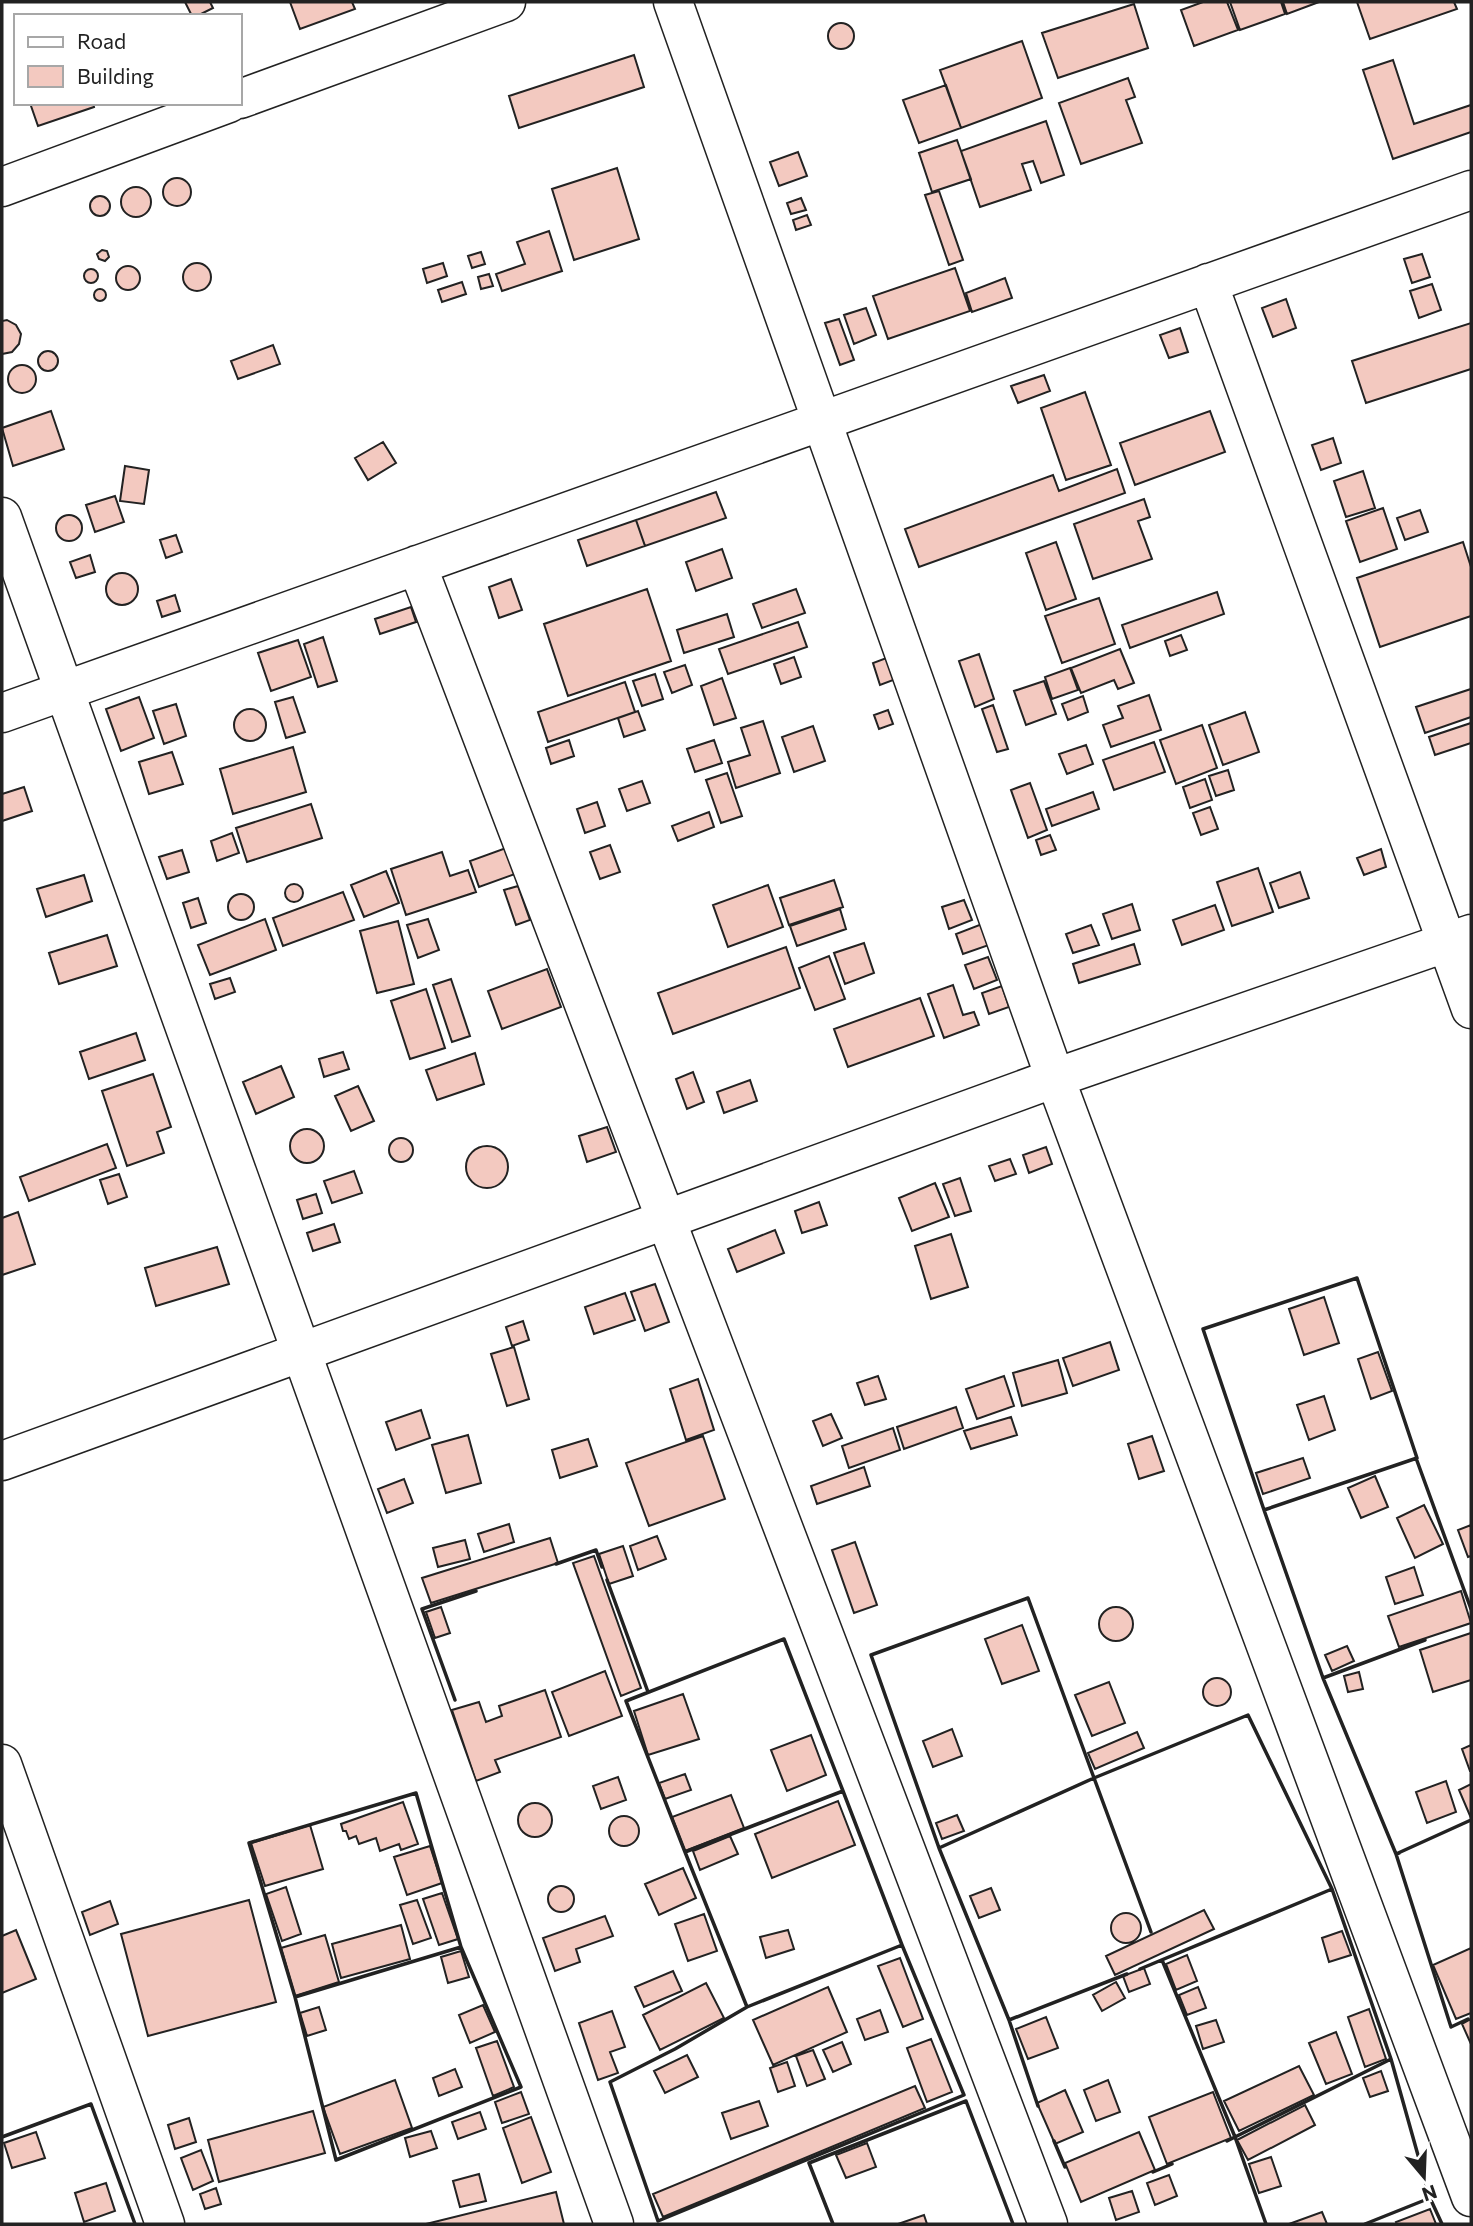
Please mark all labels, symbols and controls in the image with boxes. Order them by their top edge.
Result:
legend [14,14,242,105]
text: Road [77,28,126,53]
text: Building [77,63,154,88]
north arrow [1389,2142,1459,2212]
text: N [1419,2180,1440,2207]

